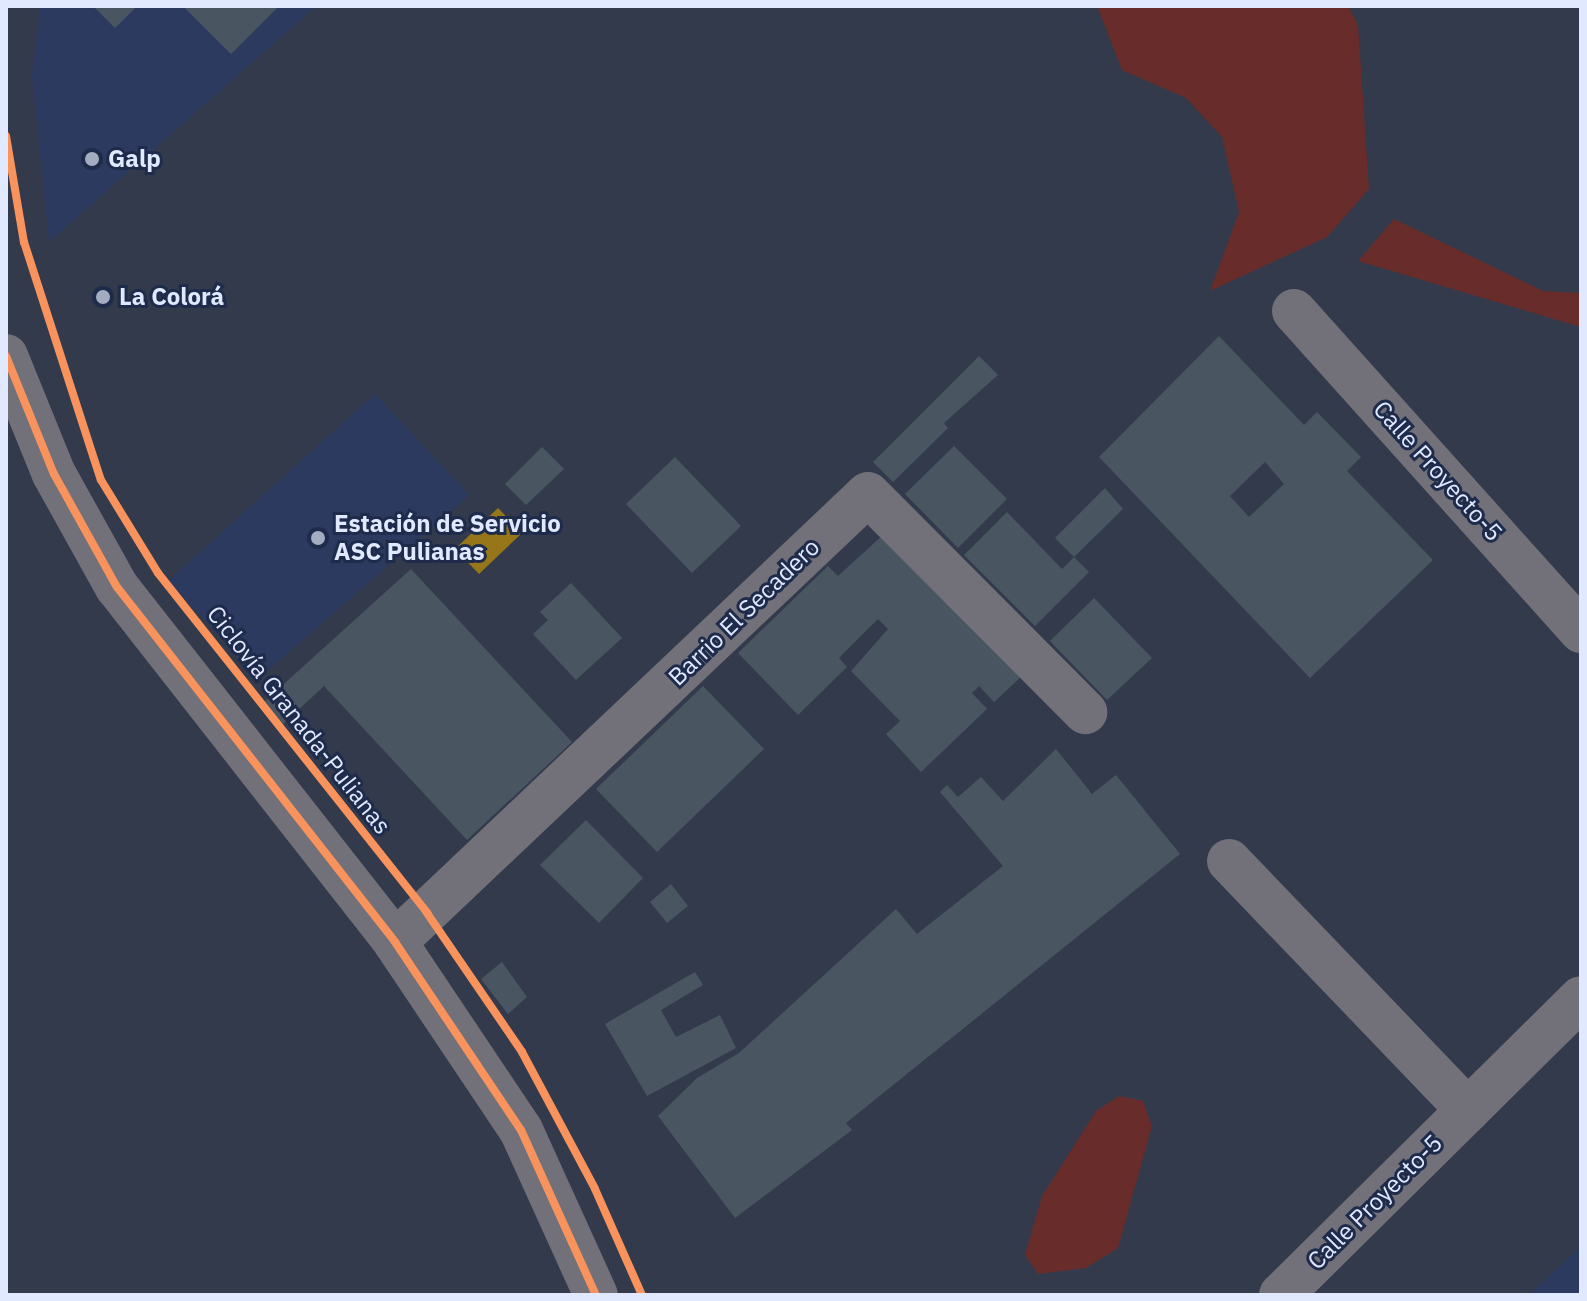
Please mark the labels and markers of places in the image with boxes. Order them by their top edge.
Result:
place label: Galp [108,145,161,173]
marker: Galp [83,150,101,168]
place label: La Colorá [119,283,224,311]
marker: La Colorá [94,288,112,306]
place label: Estación de Servicio ASC Pulianas [334,510,561,566]
marker: Estación de Servicio ASC Pulianas [309,529,327,547]

